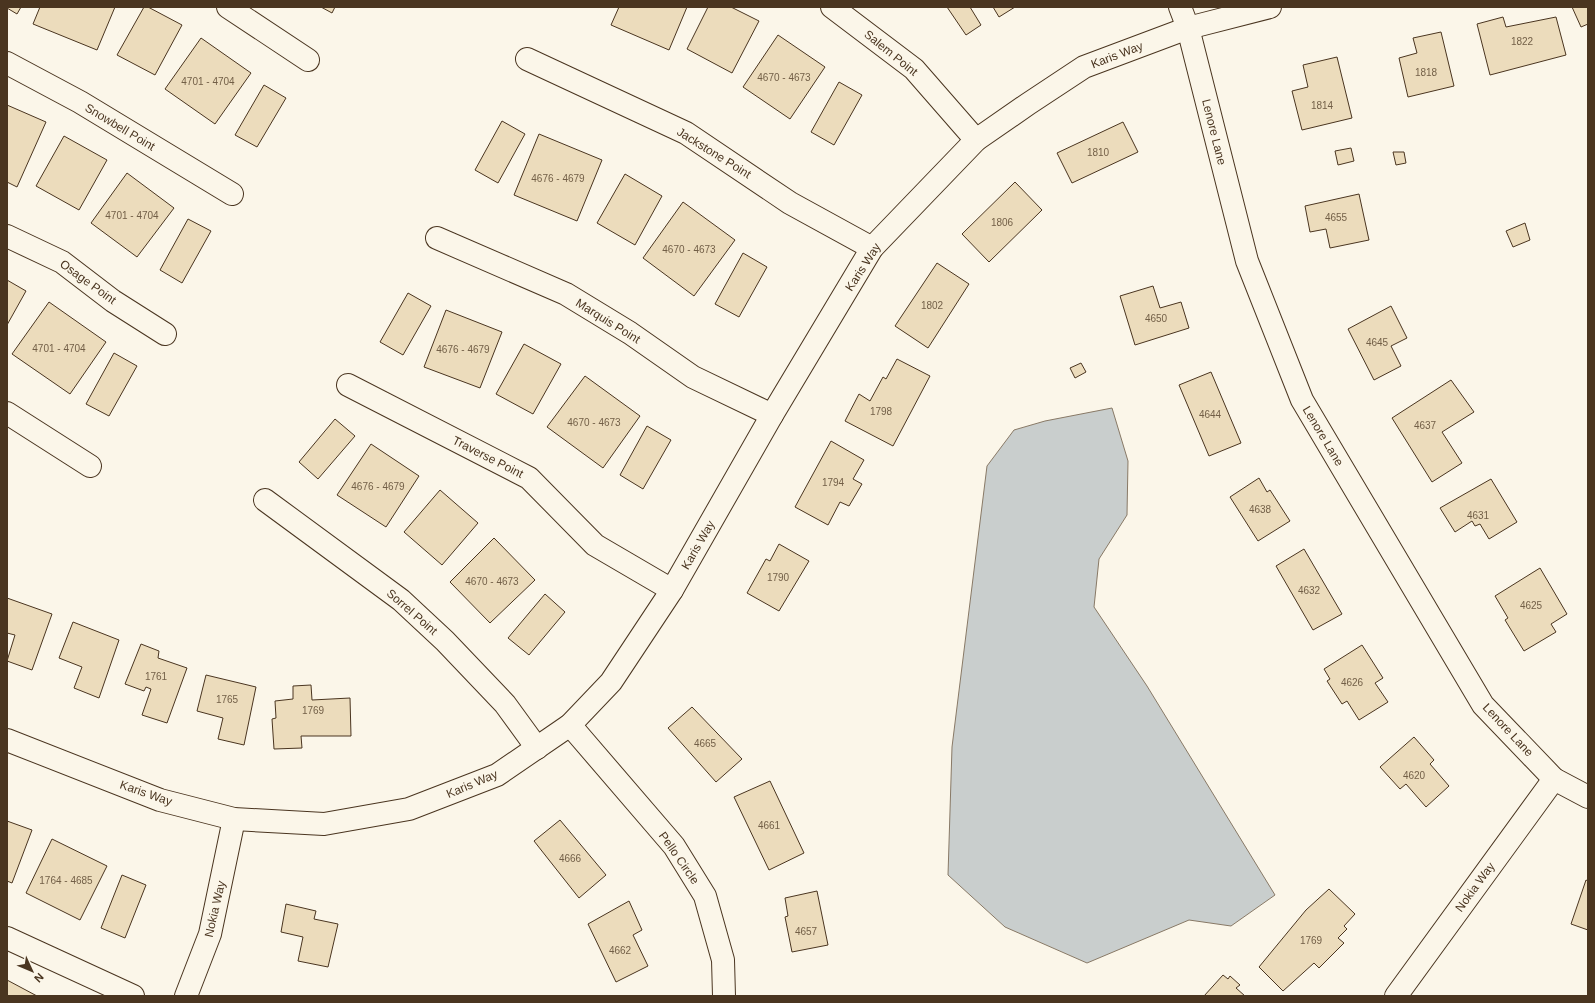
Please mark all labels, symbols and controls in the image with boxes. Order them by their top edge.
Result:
street label: Salem Point [861,27,921,79]
house number: 1822 [1511,36,1534,47]
street label: Karis Way [1089,39,1145,71]
house number: 1818 [1415,67,1438,78]
house number: 4670 - 4673 [757,72,811,83]
house number: 4701 - 4704 [181,76,235,87]
street label: Lenore Lane [1199,98,1229,167]
house number: 1814 [1311,100,1334,111]
street label: Snowbell Point [82,101,158,154]
street label: Jackstone Point [674,125,754,182]
house number: 1810 [1087,147,1110,158]
house number: 4676 - 4679 [531,173,585,184]
house number: 4701 - 4704 [105,210,159,221]
house number: 4655 [1325,212,1348,223]
house number: 1806 [991,217,1014,228]
street label: Karis Way [842,240,884,294]
house number: 4670 - 4673 [662,244,716,255]
street label: Osage Point [57,257,119,307]
street label: Marquis Point [573,296,643,347]
house number: 1802 [921,300,944,311]
house number: 4650 [1145,313,1168,324]
house number: 4645 [1366,337,1389,348]
house number: 4701 - 4704 [32,343,86,354]
house number: 4676 - 4679 [436,344,490,355]
street label: Lenore Lane [1300,404,1347,469]
house number: 1798 [870,406,893,417]
house number: 4644 [1199,409,1222,420]
house number: 4670 - 4673 [567,417,621,428]
house number: 4637 [1414,420,1437,431]
street label: Traverse Point [450,433,526,481]
house number: 1794 [822,477,845,488]
house number: 4676 - 4679 [351,481,405,492]
house number: 4638 [1249,504,1272,515]
house number: 4631 [1467,510,1490,521]
street label: Karis Way [678,518,718,572]
house number: 1790 [767,572,790,583]
house number: 4670 - 4673 [465,576,519,587]
house number: 4632 [1298,585,1321,596]
street label: Sorrel Point [384,586,441,638]
house number: 4625 [1520,600,1543,611]
house number: 1761 [145,671,168,682]
house number: 4626 [1341,677,1364,688]
house number: 1765 [216,694,239,705]
street label: Lenore Lane [1480,701,1536,760]
house number: 1769 [302,705,325,716]
house number: 4665 [694,738,717,749]
street label: Karis Way [444,767,500,801]
house number: 4620 [1403,770,1426,781]
street label: Karis Way [118,778,174,808]
house number: 4661 [758,820,781,831]
street label: Pello Circle [656,829,702,887]
house number: 4666 [559,853,582,864]
street label: Nokia Way [1452,860,1498,914]
house number: 1764 - 4685 [39,875,93,886]
street label: Nokia Way [202,879,228,939]
house number: 4657 [795,926,818,937]
house number: 1769 [1300,935,1323,946]
house number: 4662 [609,945,632,956]
north arrow [12,951,52,991]
text: N [32,971,46,985]

